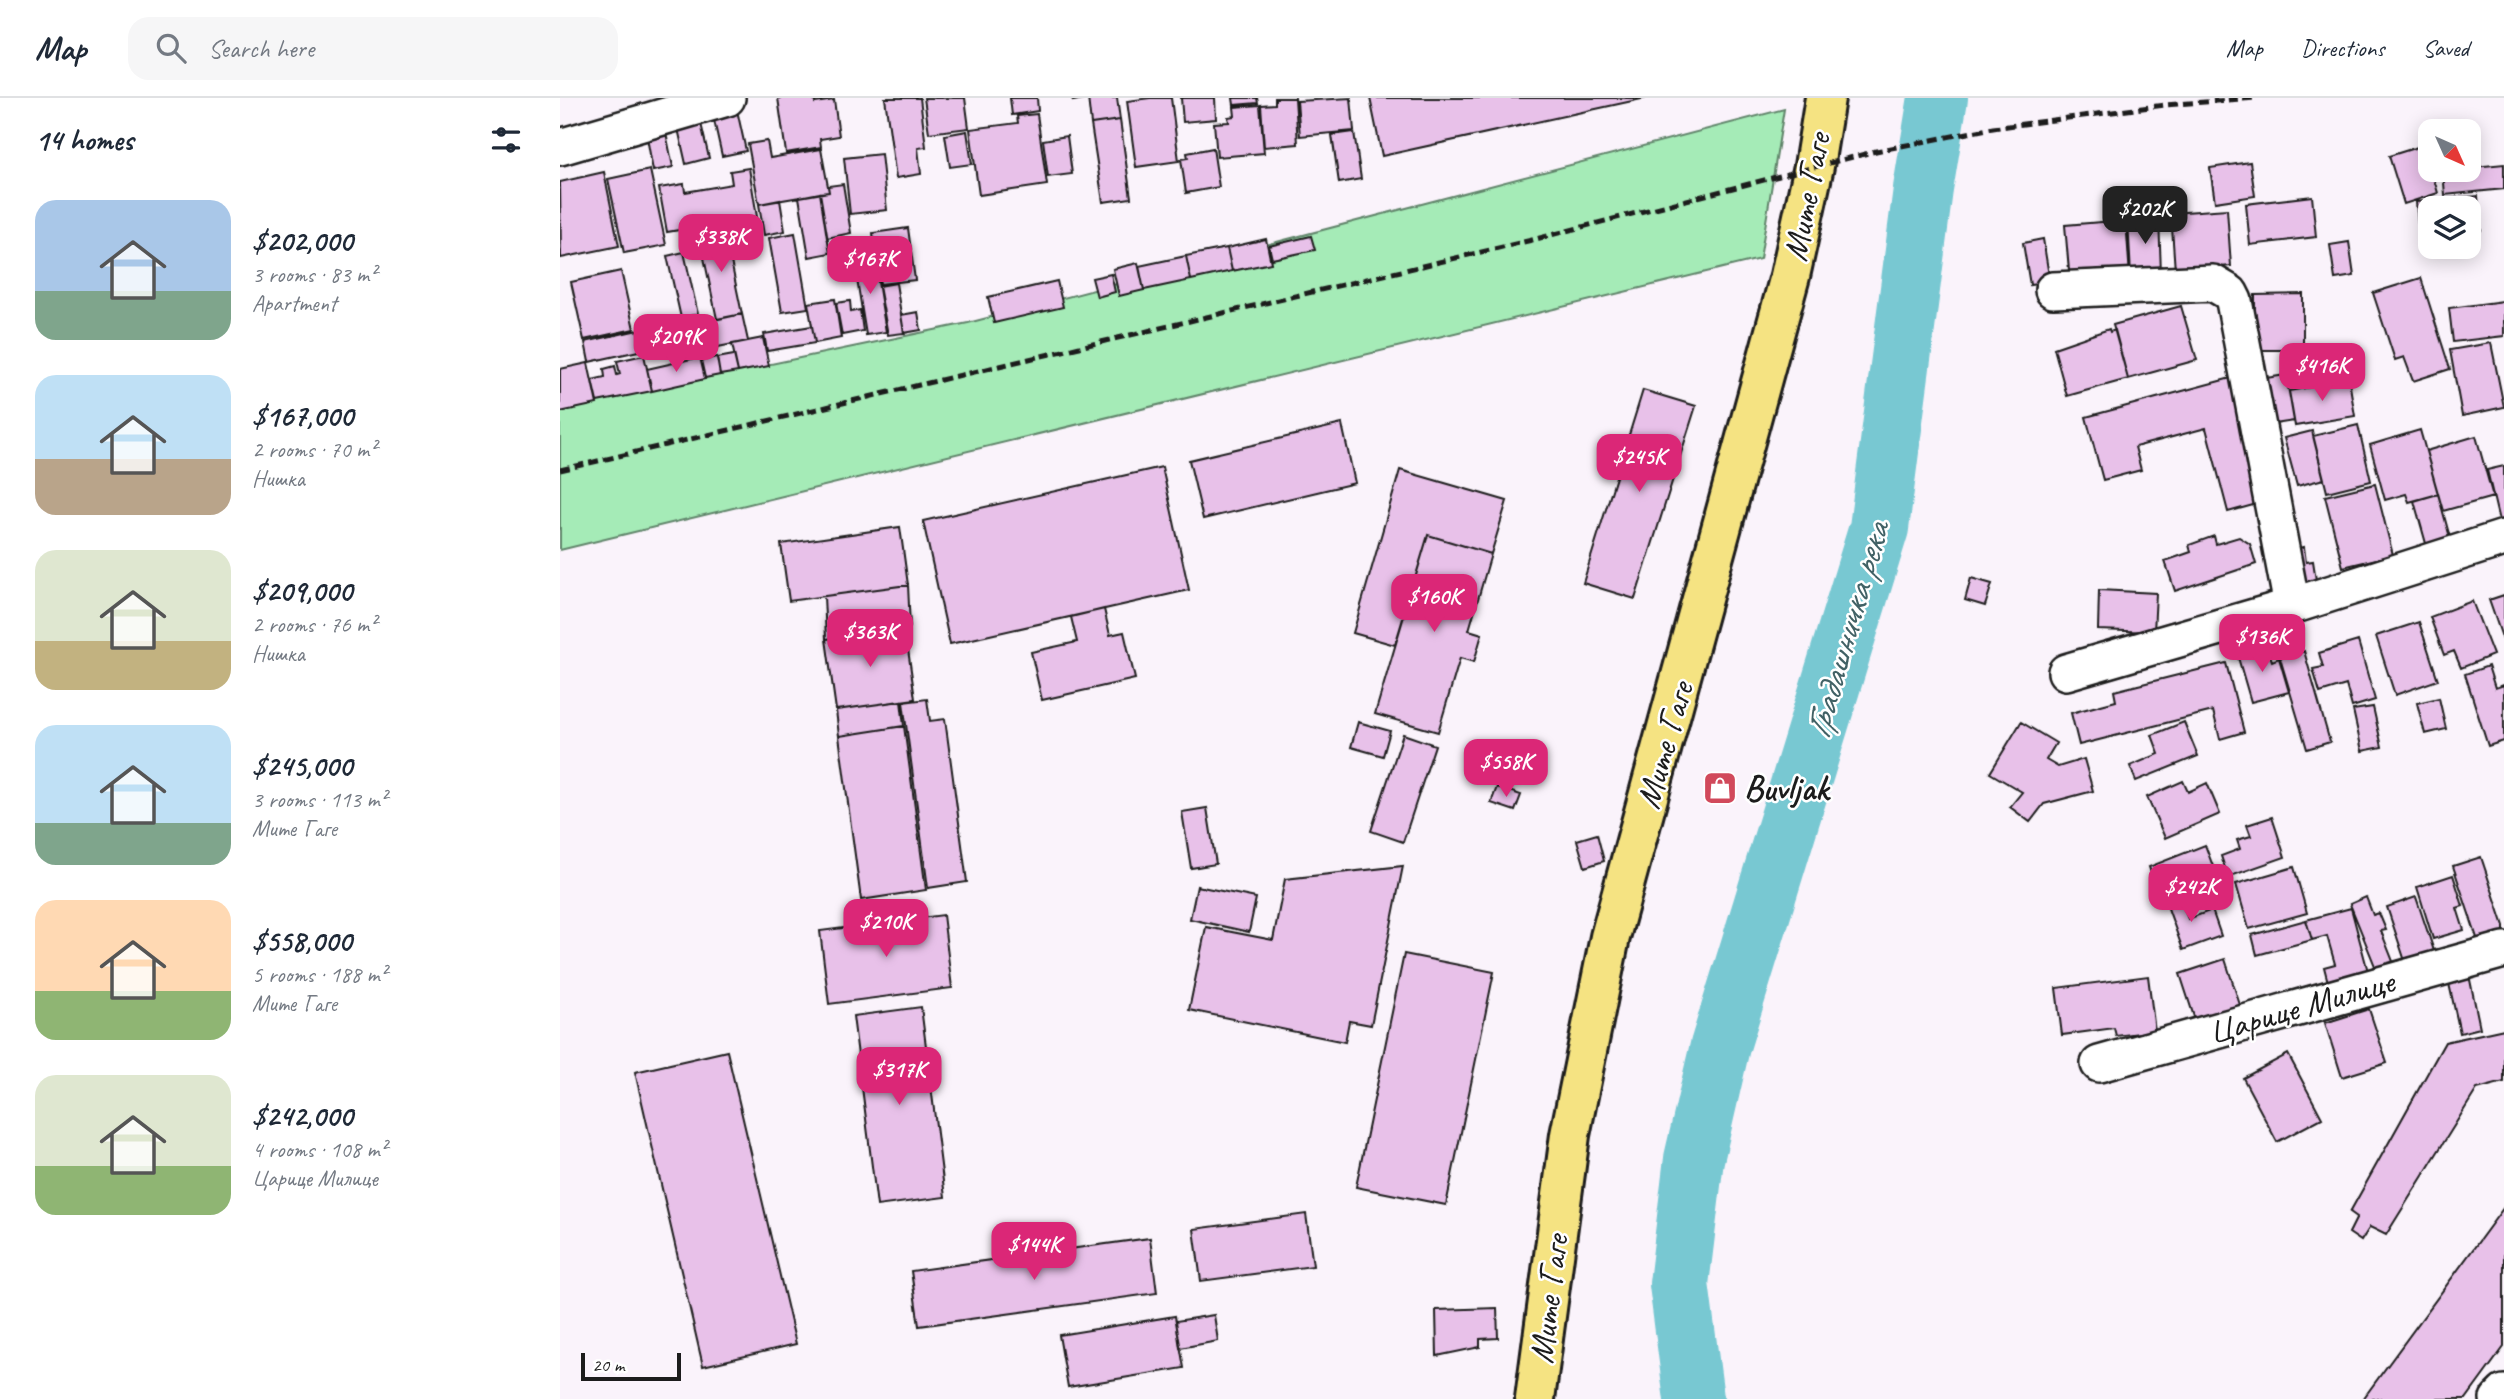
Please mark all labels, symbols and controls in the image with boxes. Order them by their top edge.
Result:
search box [128,17,618,80]
text: Map [35,27,86,69]
icon: search [152,29,190,67]
text: Search here [208,32,314,65]
text: Map [2226,33,2263,63]
text: Directions [2301,33,2384,63]
text: Saved [2422,33,2469,63]
north arrow [2418,119,2482,182]
map controls [2418,119,2481,259]
text: 14 homes [35,121,133,159]
icon: filters [487,121,525,159]
street label: Мите Гаге [1772,127,1841,265]
pin: $202K [2096,186,2194,246]
text: $202K [2118,194,2172,223]
button: layers [2418,196,2481,259]
pin: $338K [672,214,770,274]
text: $202,000 [252,222,352,260]
text: $338K [694,222,748,251]
icon: home [91,228,175,312]
pin: $167K [821,236,919,296]
text: $167K [843,244,897,273]
text: 3 rooms · 83 m² [252,260,376,289]
text: Apartment [252,289,337,318]
pin: $209K [627,314,725,374]
text: $209K [650,322,702,351]
pin: $416K [2273,344,2371,403]
text: $416K [2295,351,2349,380]
text: $167,000 [252,397,353,435]
icon: home [91,403,175,487]
pin: $245K [1590,434,1688,494]
text: 2 rooms · 70 m² [252,435,376,464]
text: $245K [1613,442,1665,471]
text: Нишка [252,464,305,493]
water label: Градашничка река [1793,513,1901,743]
text: $209,000 [252,572,352,610]
pin: $160K [1385,574,1483,634]
icon: home [91,578,175,662]
text: $160K [1407,582,1461,611]
text: 2 rooms · 76 m² [252,610,376,639]
pin: $363K [821,610,919,669]
pin: $136K [2213,614,2311,674]
text: $363K [843,617,897,646]
text: $136K [2235,622,2289,651]
text: Нишка [252,639,305,668]
street label: Мите Гаге [1625,674,1705,813]
pin: $558K [1457,740,1555,799]
text: $245,000 [252,747,352,785]
text: $558K [1480,747,1532,776]
icon: home [91,753,175,837]
place label: Buvljak [1744,766,1831,811]
shop icon: Buvljak [1701,769,1739,807]
text: 3 rooms · 113 m² [252,785,387,814]
text: Мите Гаге [252,814,337,843]
pin: $242K [2142,864,2240,924]
text: $242K [2164,872,2218,901]
pin: $210K [837,900,935,959]
text: $210K [859,907,913,936]
text: $558,000 [252,922,351,960]
icon: home [91,928,175,1012]
street label: Царице Милице [2203,958,2402,1054]
text: 5 rooms · 188 m² [252,960,387,989]
text: Мите Гаге [252,989,337,1018]
pin: $317K [850,1048,948,1107]
text: $317K [873,1055,926,1084]
text: $242,000 [252,1097,352,1135]
icon: home [91,1103,175,1187]
text: 4 rooms · 108 m² [252,1135,387,1164]
text: Царице Милице [252,1164,378,1193]
pin: $144K [985,1222,1083,1282]
text: $144K [1007,1230,1061,1259]
street label: Мите Гаге [1518,1230,1579,1366]
scale bar [581,1350,681,1382]
text: 20 m [592,1353,624,1377]

